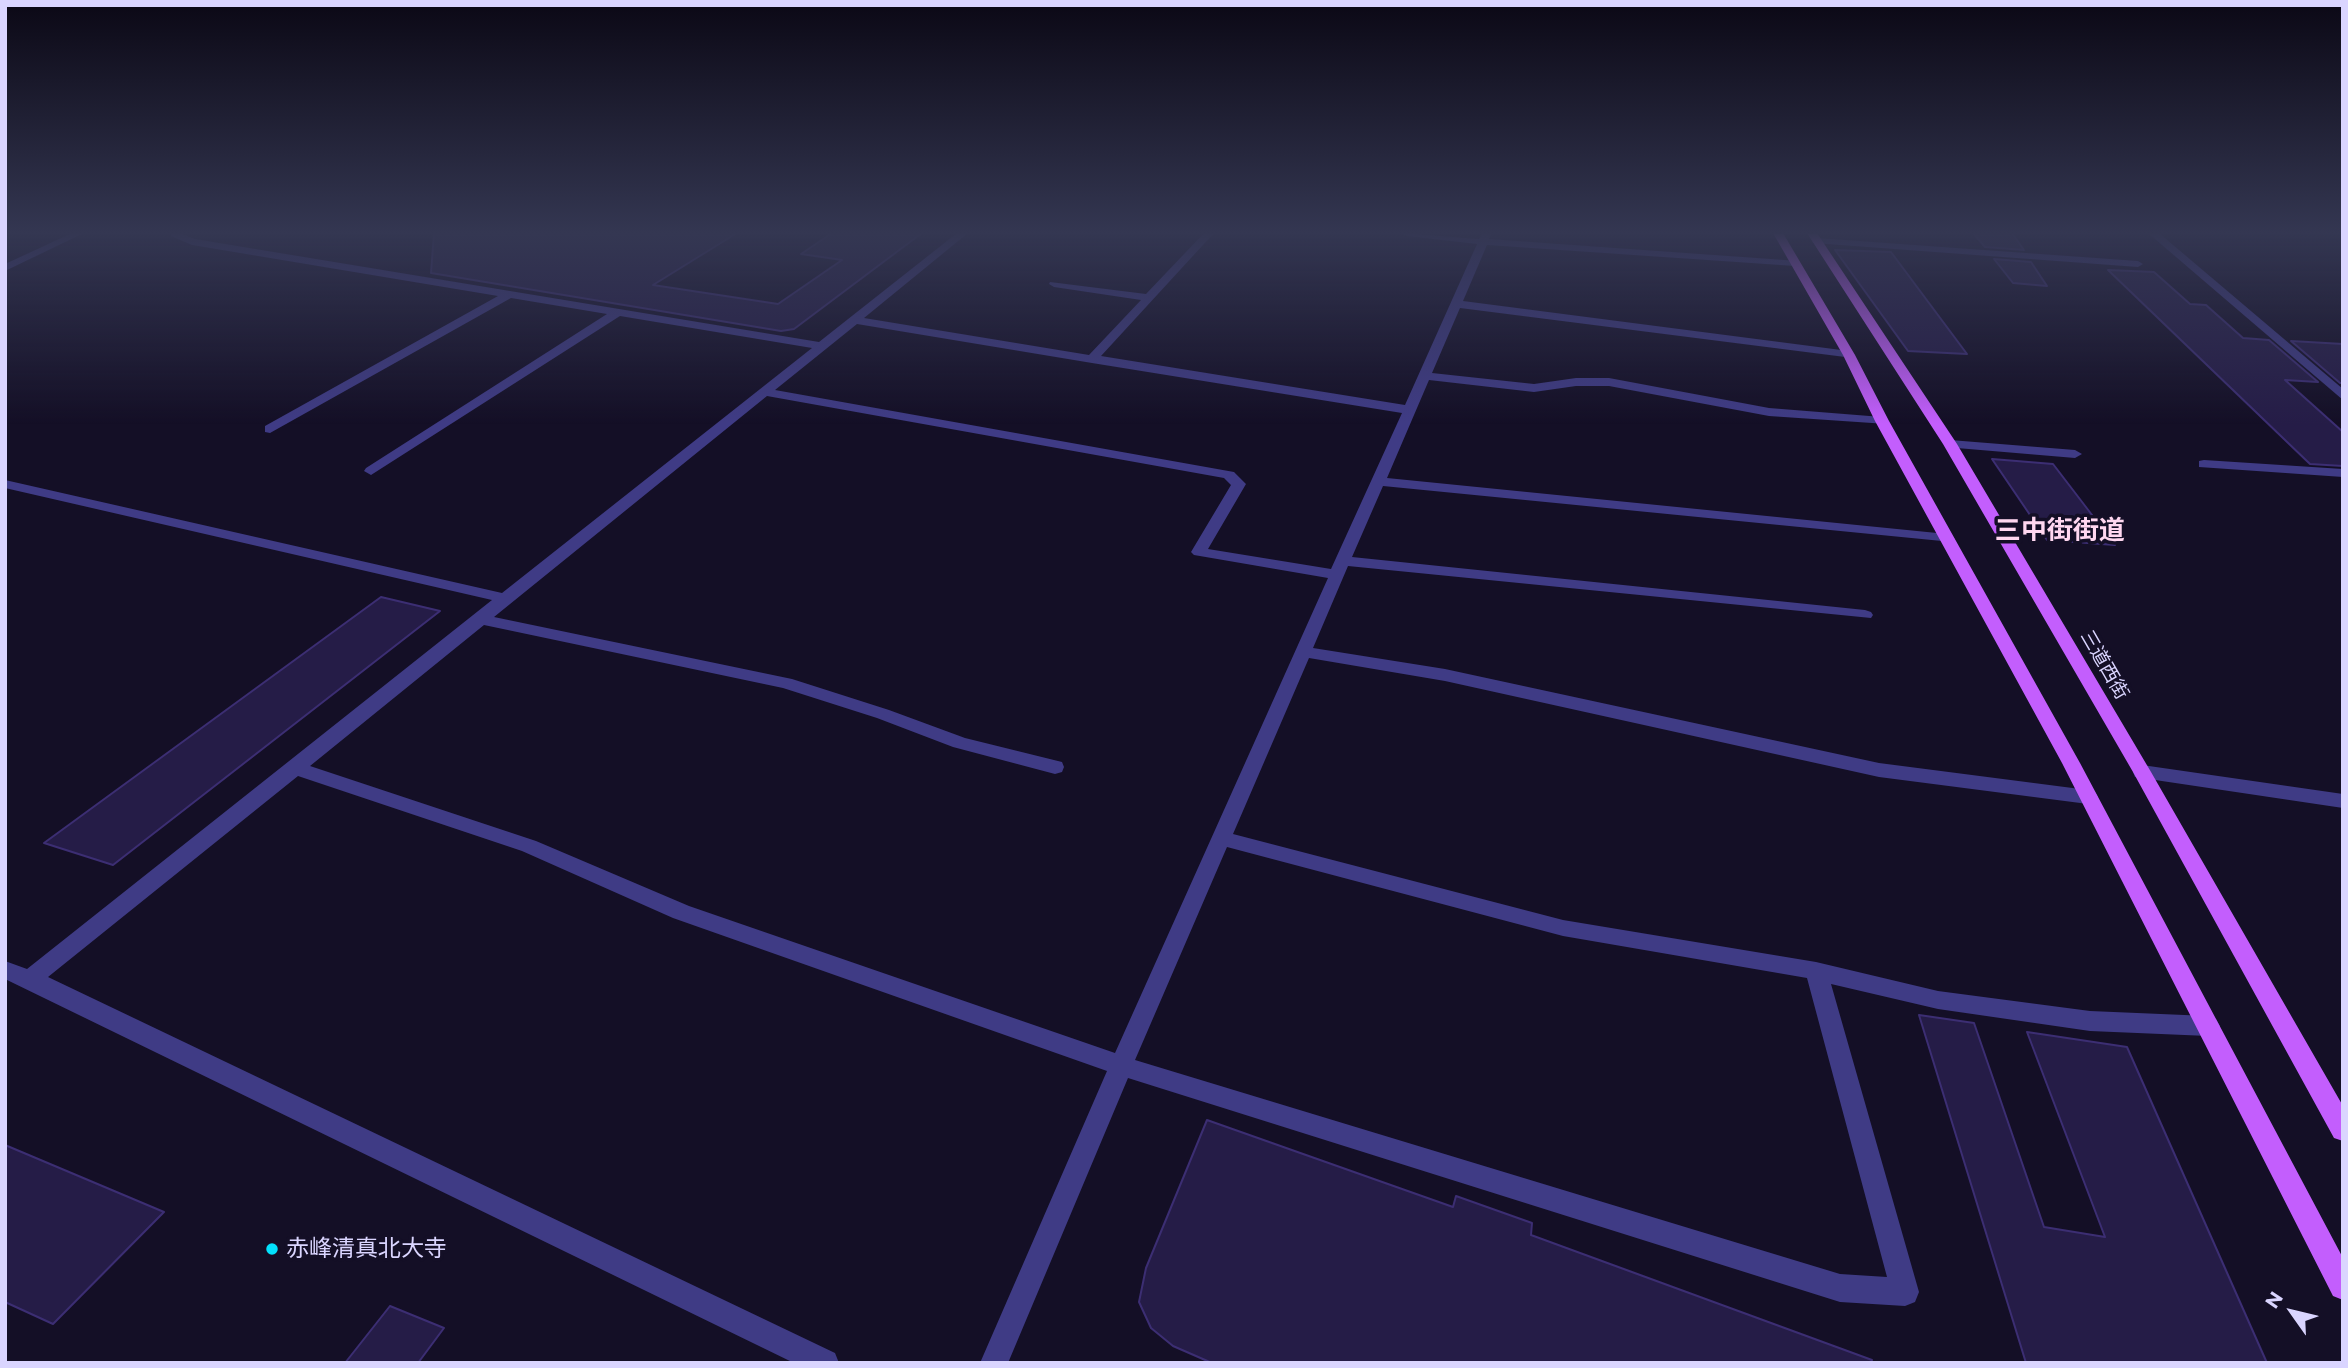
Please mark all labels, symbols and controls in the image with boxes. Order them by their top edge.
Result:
district label: 三中街街道 [1995,515,2125,547]
street label: 三道西街 [2075,626,2133,704]
place label: 赤峰清真北大寺 [286,1235,447,1263]
marker: 赤峰清真北大寺 [264,1241,280,1257]
north arrow [2257,1277,2327,1347]
text: N [2260,1287,2288,1313]

